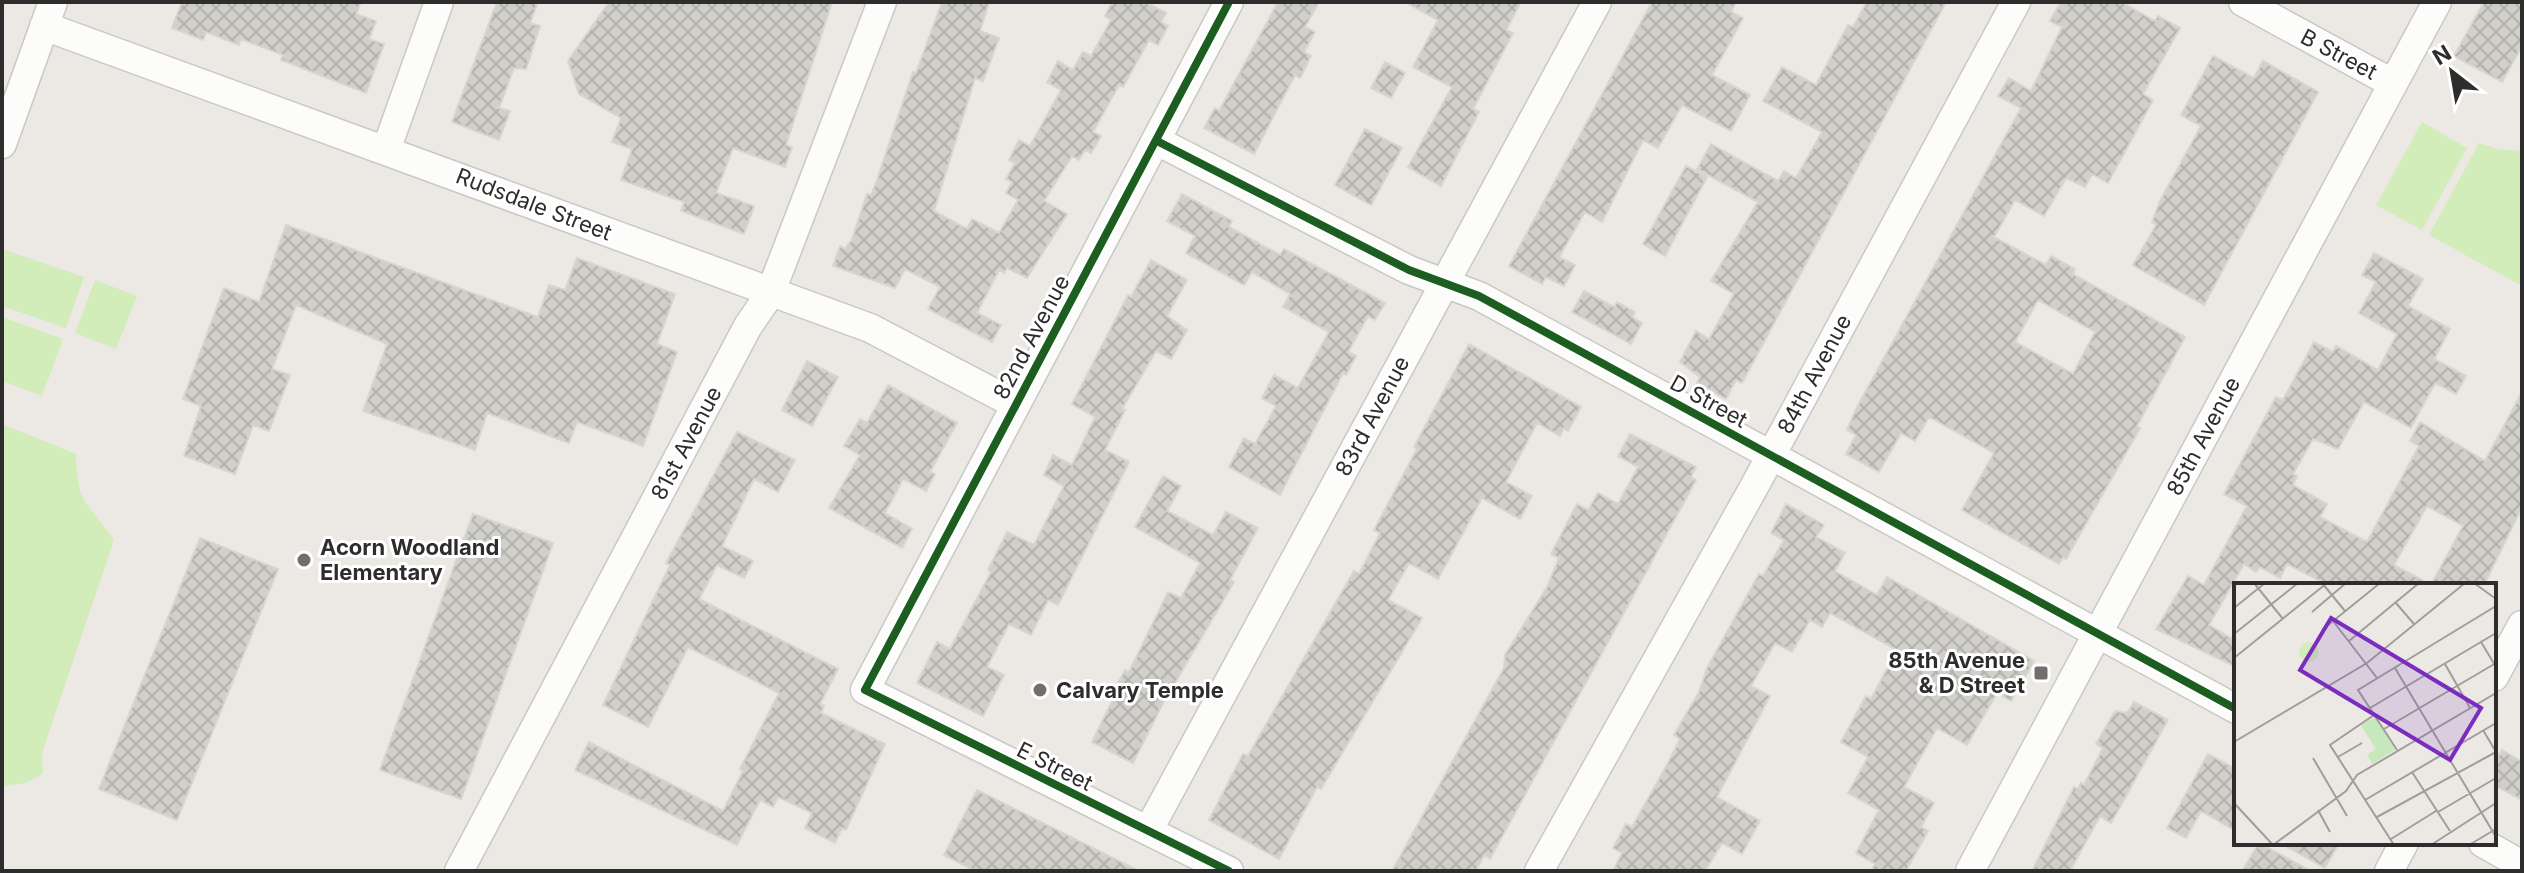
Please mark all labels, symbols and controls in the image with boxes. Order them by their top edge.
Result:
street label: B Street [2296,23,2382,85]
north arrow [2412,32,2492,112]
text: N [2428,39,2456,70]
street label: Rudsdale Street [453,162,615,246]
street label: 82nd Avenue [987,270,1075,404]
street label: 84th Avenue [1772,310,1856,438]
street label: 83rd Avenue [1330,352,1414,480]
street label: D Street [1666,369,1752,433]
street label: 85th Avenue [2161,372,2245,500]
street label: 81st Avenue [645,382,727,504]
place label: Acorn Woodland Elementary [320,534,499,585]
marker: Acorn Woodland Elementary [295,551,313,569]
inset map [2234,583,2496,845]
place label: 85th Avenue & D Street [1888,647,2025,698]
marker: 85th Avenue & D Street [2032,664,2050,682]
place label: Calvary Temple [1056,677,1224,703]
marker: Calvary Temple [1031,681,1049,699]
street label: E Street [1013,736,1097,796]

